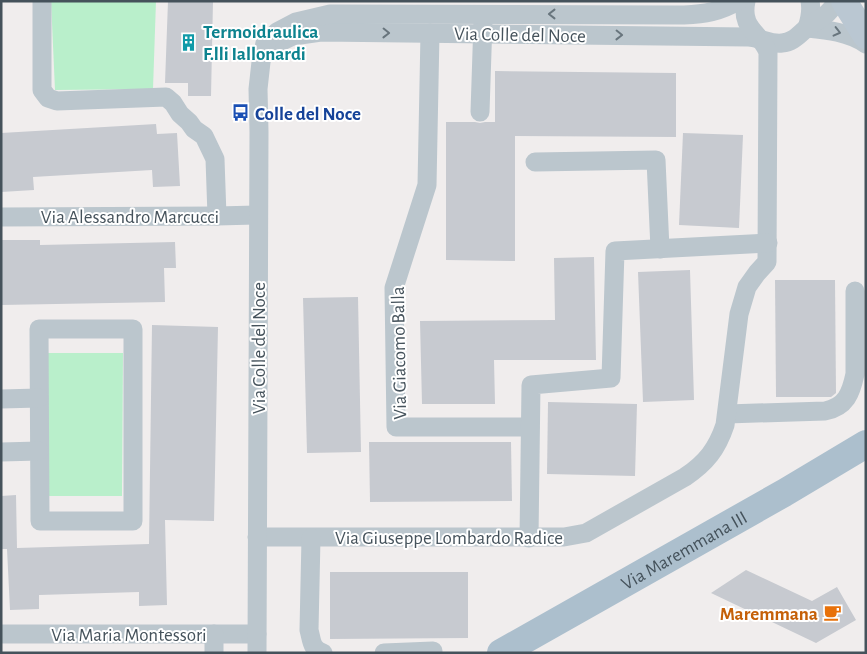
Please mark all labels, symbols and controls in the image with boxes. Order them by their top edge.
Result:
one-way arrow [548,9,556,19]
place label: Termoidraulica F.lli Iallonardi [203,23,318,64]
street label: Via Colle del Noce [454,25,586,46]
one-way arrow [833,27,841,37]
one-way arrow [382,28,390,38]
one-way arrow [615,30,623,40]
building icon: Termoidraulica F.lli Iallonardi [179,32,199,52]
bus stop icon: Colle del Noce [231,103,251,123]
place label: Colle del Noce [255,105,361,124]
street label: Via Alessandro Marcucci [41,208,219,227]
street label: Via Colle del Noce [250,282,269,414]
street label: Via Giacomo Balla [389,286,410,420]
street label: Via Maremmana III [618,508,751,594]
street label: Via Giuseppe Lombardo Radice [335,529,563,548]
cafe icon: Maremmana [822,603,842,623]
place label: Maremmana [720,605,818,624]
street label: Via Maria Montessori [51,626,207,645]

